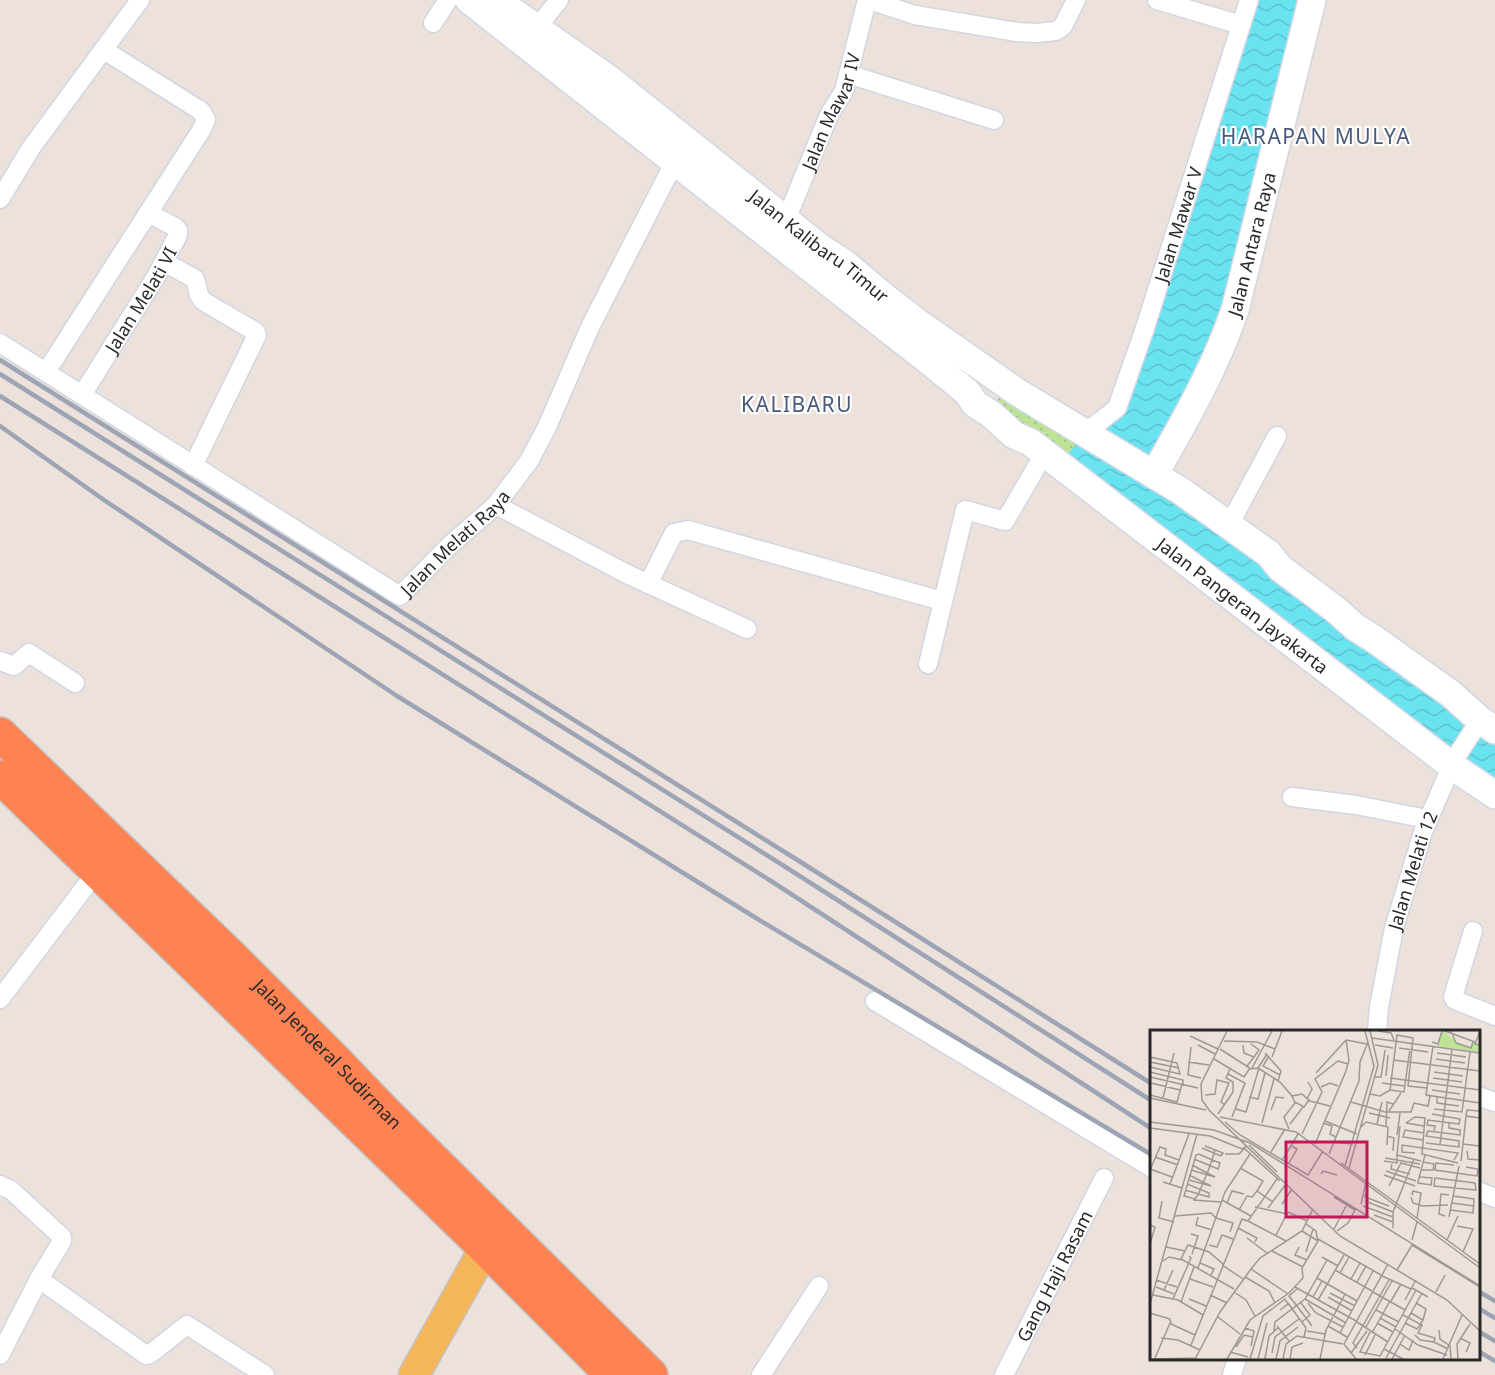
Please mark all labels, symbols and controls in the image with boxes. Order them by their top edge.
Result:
street label: Jalan Mawar IV [795,50,865,175]
district label: HARAPAN MULYA [1221,122,1411,150]
street label: Jalan Mawar V [1148,164,1207,287]
street label: Jalan Antara Raya [1221,170,1281,321]
street label: Jalan Kalibaru Timur [743,183,894,308]
street label: Jalan Melati VI [98,243,182,359]
district label: KALIBARU [741,390,853,418]
street label: Jalan Melati Raya [394,485,515,602]
street label: Jalan Pangeran Jayakarta [1151,531,1333,679]
street label: Jalan Melati 12 [1382,807,1443,934]
street label: Jalan Jenderal Sudirman [247,972,407,1134]
inset map [1150,1030,1480,1360]
street label: Gang Haji Rasam [1011,1206,1098,1346]

